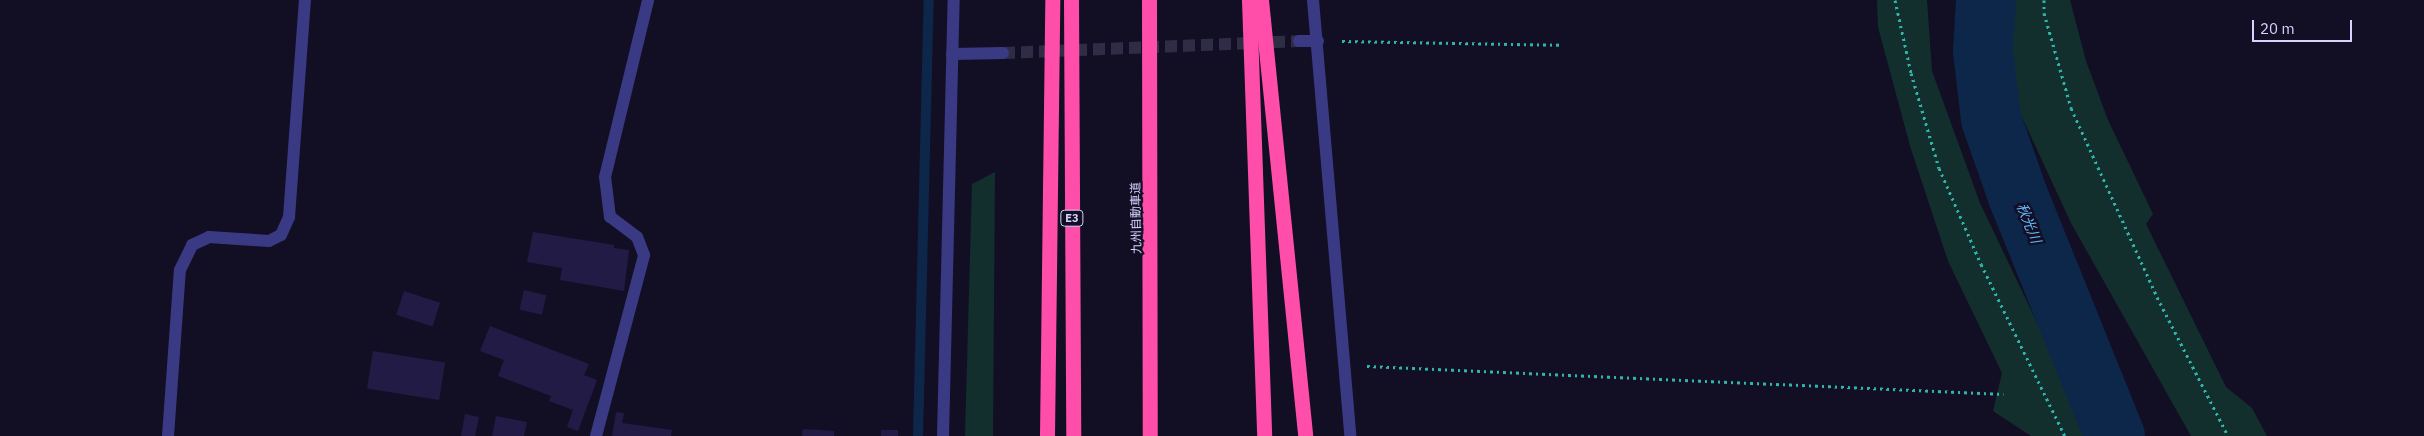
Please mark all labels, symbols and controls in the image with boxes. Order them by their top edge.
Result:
scale bar [2254,10,2354,42]
text: 20 m [2260,19,2295,38]
street label: 九州自動車道 [1128,182,1144,254]
water label: 秋光川 [2013,200,2045,246]
road number: E3 [1060,210,1084,227]

